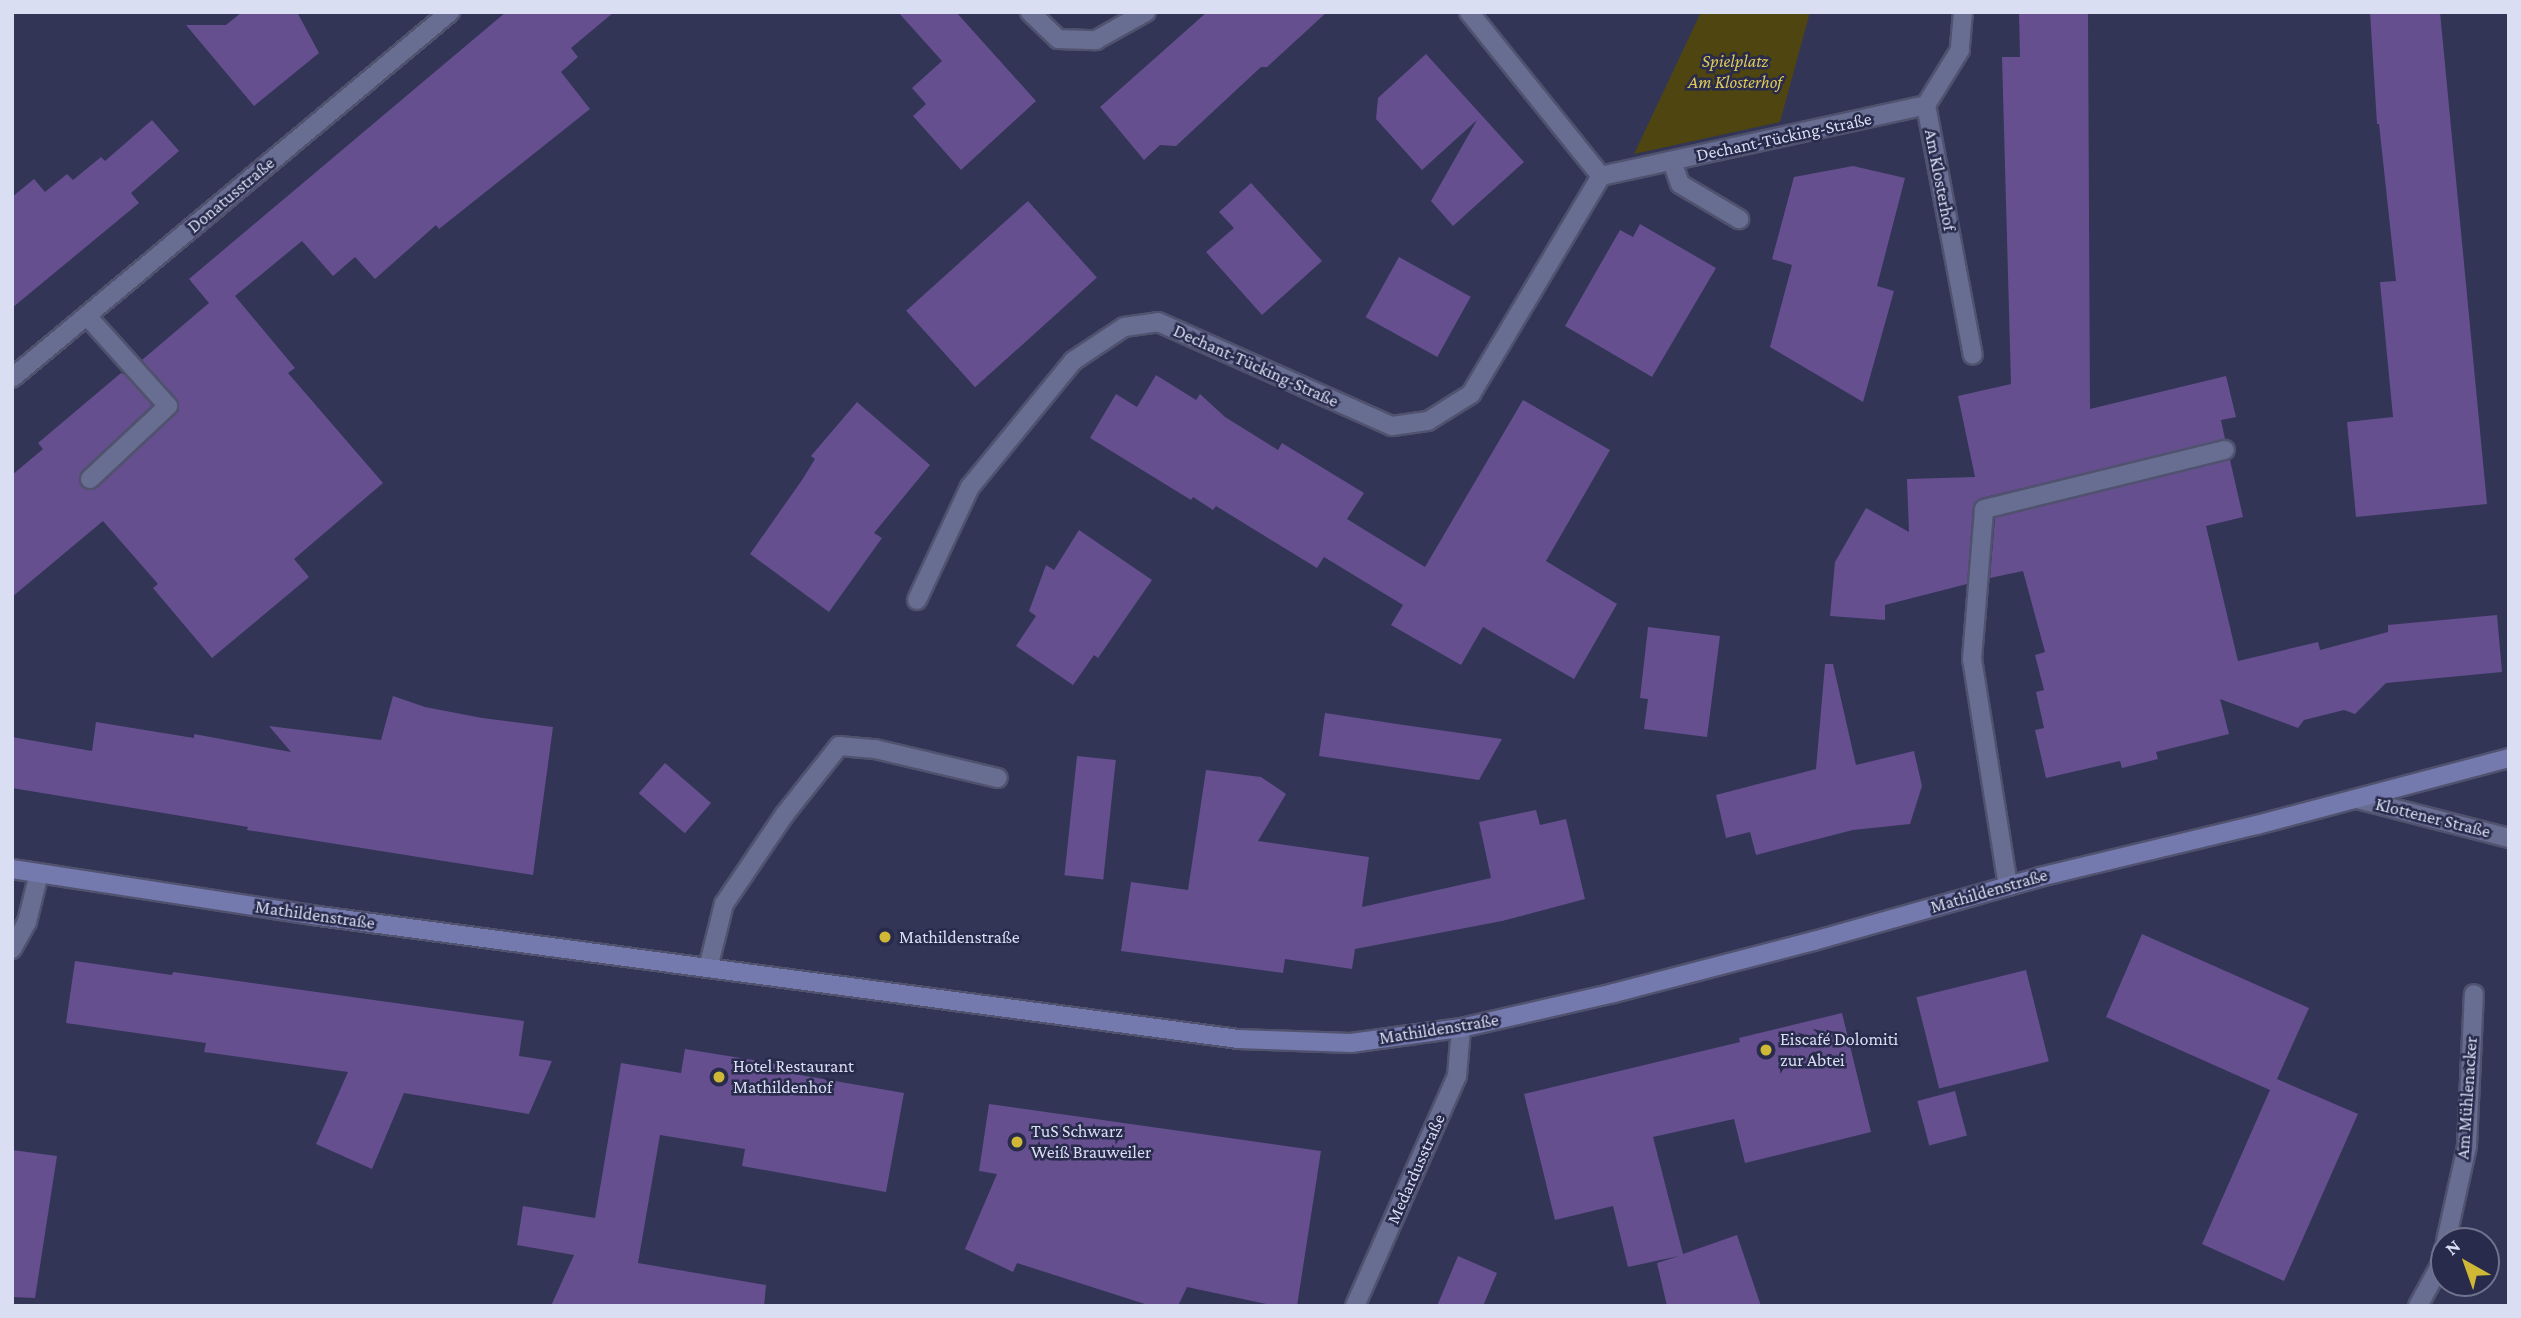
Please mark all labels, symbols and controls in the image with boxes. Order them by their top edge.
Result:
park label: Spielplatz Am Klosterhof [1688,51,1782,94]
street label: Dechant-Tücking-Straße [1694,108,1874,166]
street label: Am Klosterhof [1920,127,1960,233]
street label: Donatusstraße [183,152,279,238]
street label: Dechant-Tücking-Straße [1170,320,1342,412]
street label: Klottener Straße [2373,793,2493,843]
street label: Mathildenstraße [1928,864,2050,918]
street label: Mathildenstraße [254,896,376,934]
place label: Mathildenstraße [899,926,1020,948]
marker: Mathildenstraße [877,929,893,945]
street label: Mathildenstraße [1378,1009,1500,1049]
place label: Eiscafé Dolomiti zur Abtei [1780,1029,1898,1072]
street label: Am Mühlenacker [2452,1036,2482,1160]
marker: Eiscafé Dolomiti zur Abtei [1758,1042,1774,1058]
place label: Hotel Restaurant Mathildenhof [733,1056,854,1098]
marker: Hotel Restaurant Mathildenhof [711,1069,727,1085]
street label: Medardusstraße [1382,1111,1450,1227]
place label: TuS Schwarz Weiß Brauweiler [1031,1121,1151,1164]
marker: TuS Schwarz Weiß Brauweiler [1009,1134,1025,1150]
north arrow [2430,1227,2500,1297]
text: N [2441,1235,2464,1259]

